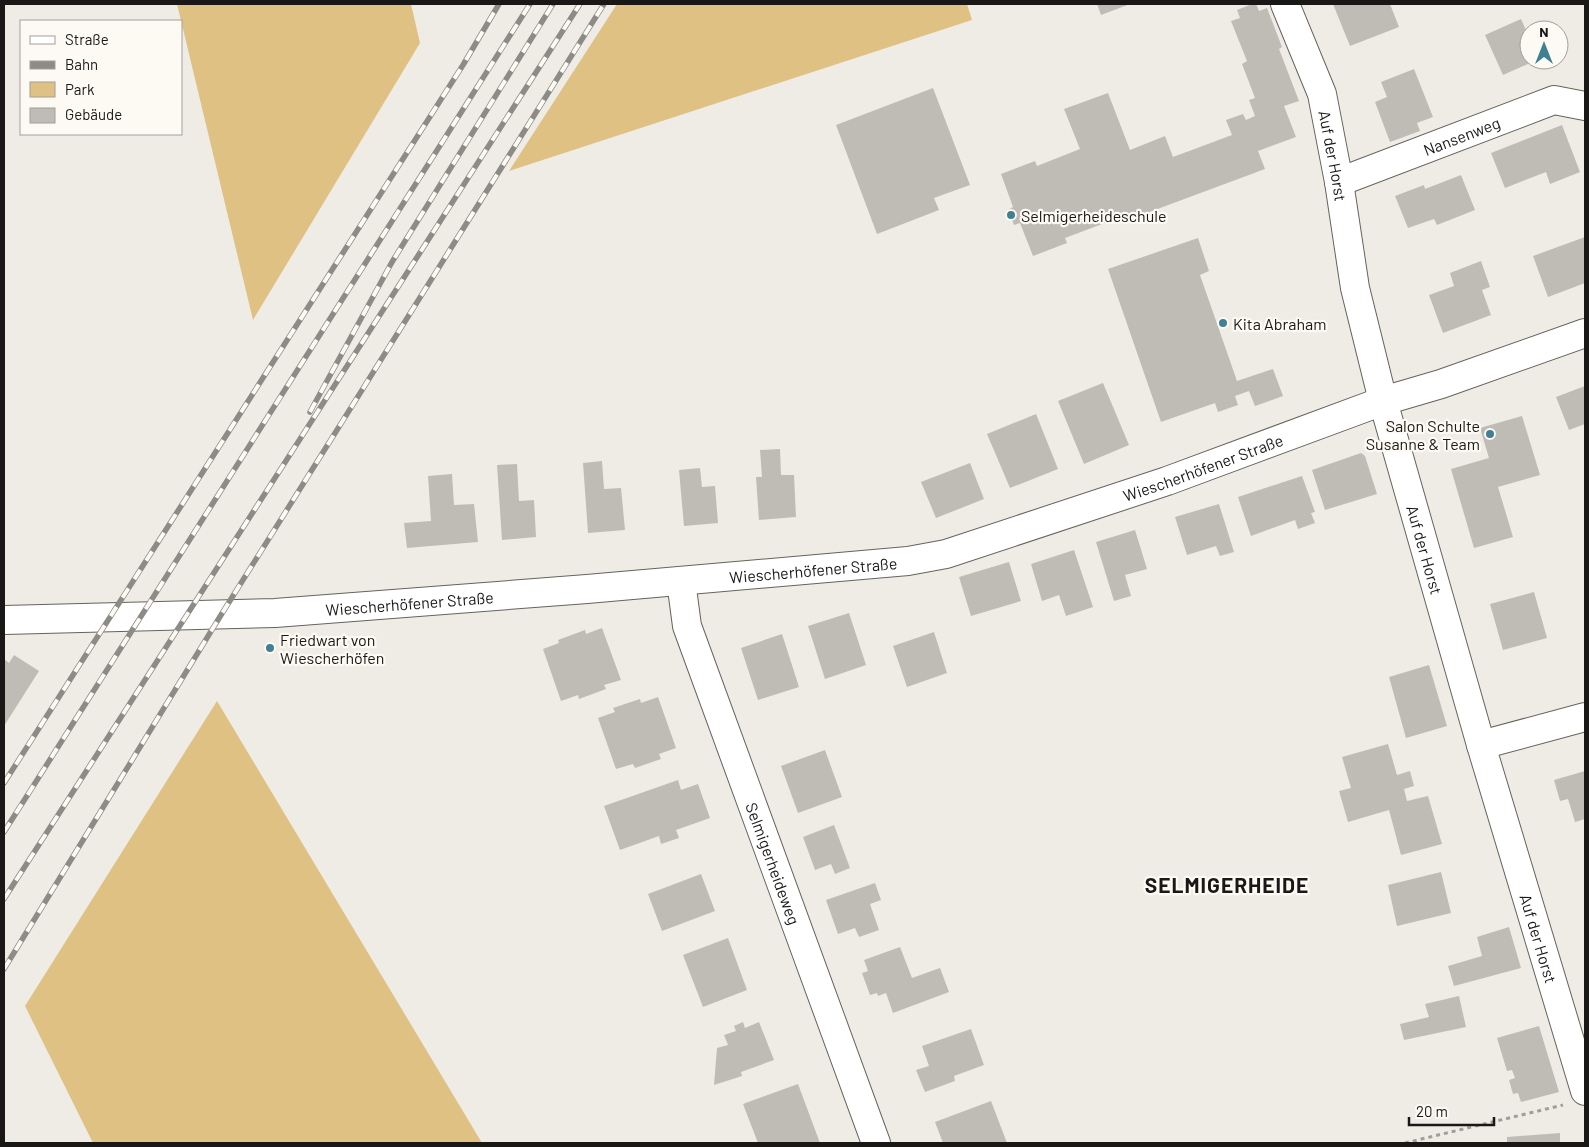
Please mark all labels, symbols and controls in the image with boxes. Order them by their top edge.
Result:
legend [20,20,182,135]
north arrow [1519,20,1569,70]
text: N [1539,23,1549,40]
text: Straße [65,30,109,48]
text: Bahn [65,55,98,73]
text: Park [65,80,95,98]
text: Gebäude [65,105,122,123]
street label: Auf der Horst [1316,109,1351,202]
street label: Nansenweg [1420,112,1502,159]
place label: Selmigerheideschule [1021,206,1166,225]
marker: Selmigerheideschule [1005,209,1017,221]
place label: Kita Abraham [1233,314,1327,333]
marker: Kita Abraham [1217,317,1229,329]
place label: Salon Schulte Susanne & Team [1366,416,1480,453]
marker: Salon Schulte Susanne & Team [1484,428,1496,440]
street label: Wiescherhöfener Straße [1120,429,1285,504]
street label: Auf der Horst [1404,503,1447,596]
street label: Wiescherhöfener Straße [728,552,898,586]
street label: Wiescherhöfener Straße [325,587,494,619]
place label: Friedwart von Wiescherhöfen [280,630,384,667]
marker: Friedwart von Wiescherhöfen [264,642,276,654]
street label: Selmigerheideweg [743,800,805,927]
district label: SELMIGERHEIDE [1145,872,1309,897]
street label: Auf der Horst [1517,891,1561,985]
scale bar [1409,1094,1494,1126]
text: 20 m [1416,1102,1448,1120]

